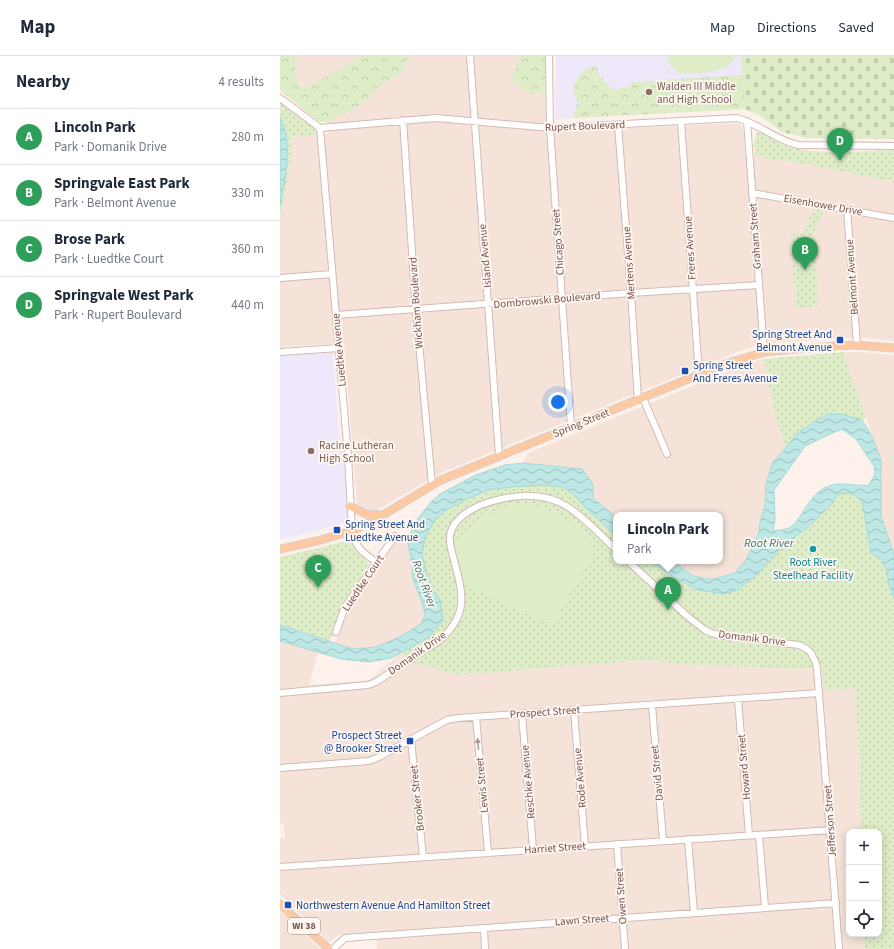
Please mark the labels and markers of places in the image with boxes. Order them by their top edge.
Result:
place label: Walden III Middle and High School [657,79,736,107]
marker: Walden III Middle and High School [644,87,654,97]
pin: D [827,128,853,161]
pin: B [792,237,818,270]
place label: Spring Street And Belmont Avenue [752,327,833,355]
marker: Spring Street And Belmont Avenue [835,335,845,345]
place label: Spring Street And Freres Avenue [693,358,778,386]
marker: Spring Street And Freres Avenue [680,366,690,376]
place label: Racine Lutheran High School [319,438,394,466]
marker: Racine Lutheran High School [306,446,316,456]
place label: Spring Street And Luedtke Avenue [345,517,425,545]
marker: Spring Street And Luedtke Avenue [332,525,342,535]
marker: Root River Steelhead Facility [808,544,818,554]
pin: C [305,555,331,588]
place label: Root River Steelhead Facility [773,555,853,583]
pin: A [655,577,681,610]
place label: Prospect Street @ Brooker Street [324,728,402,756]
marker: Prospect Street @ Brooker Street [405,736,415,746]
place label: Northwestern Avenue And Hamilton Street [296,898,491,913]
marker: Northwestern Avenue And Hamilton Street [283,900,293,910]

